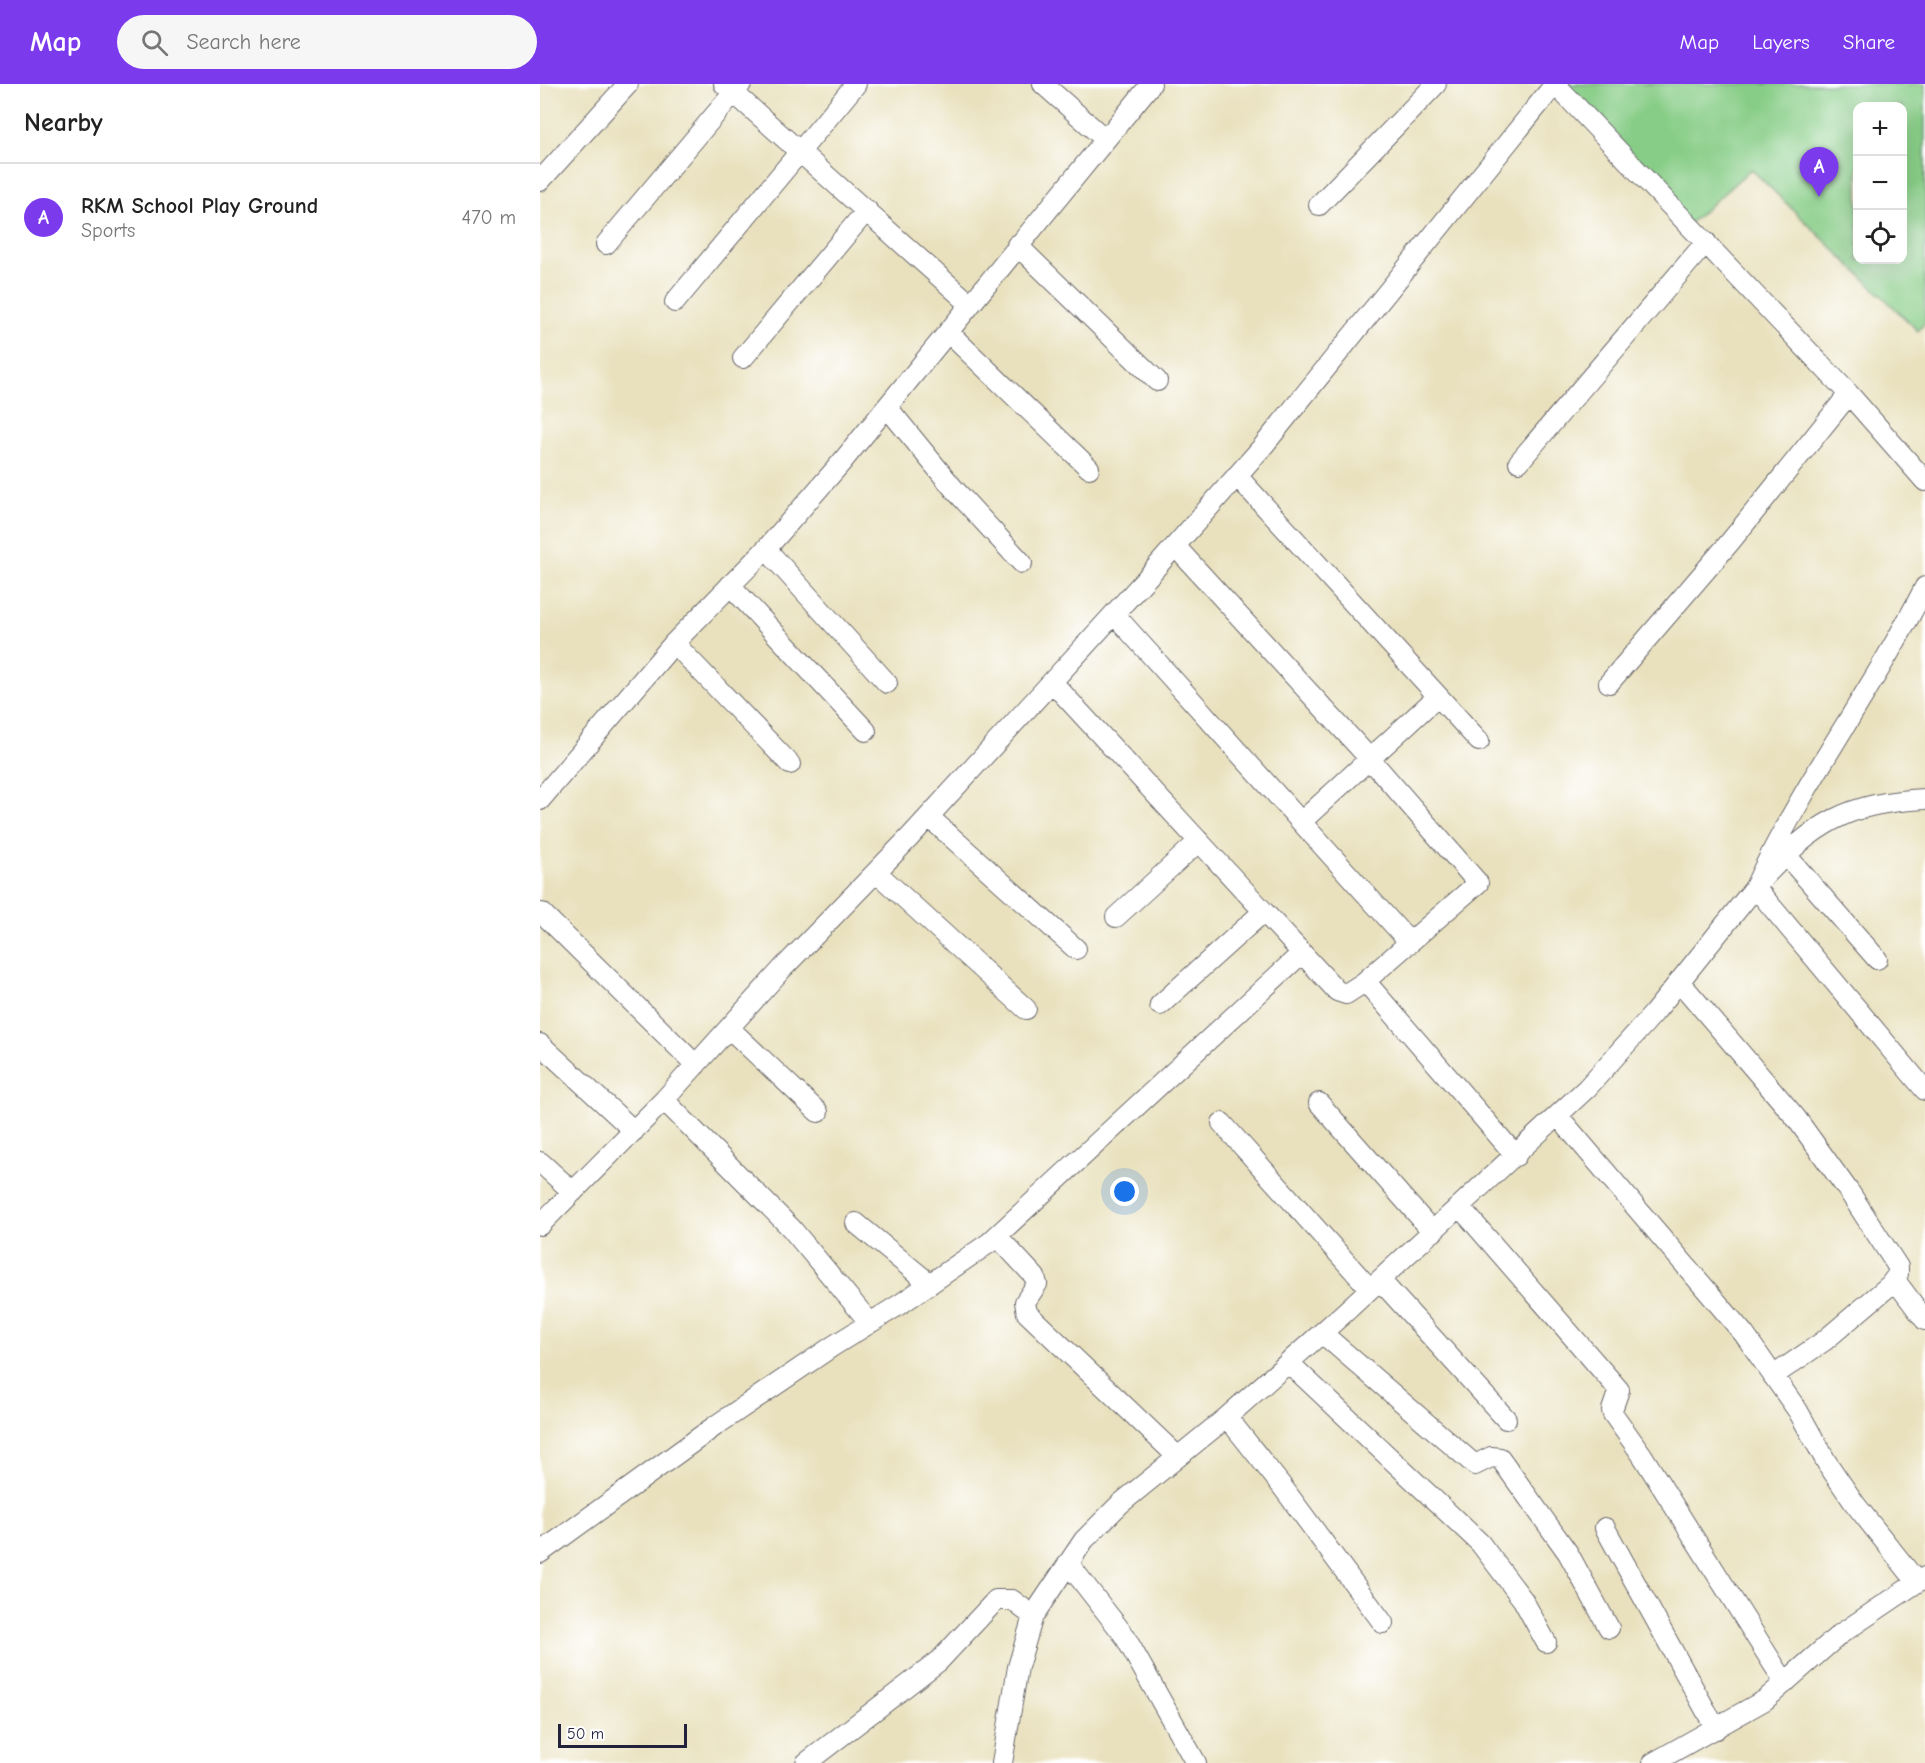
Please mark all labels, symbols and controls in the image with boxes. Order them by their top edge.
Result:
search box [117,15,537,69]
text: Map [30,26,81,58]
icon: search [138,26,171,59]
text: Search here [186,29,301,55]
text: Map [1680,30,1719,54]
text: Layers [1752,30,1810,54]
text: Share [1843,30,1895,54]
map controls [1853,102,1907,264]
button: + [1853,102,1907,156]
text: Nearby [24,108,103,138]
pin: A [1800,147,1838,197]
button: − [1853,156,1907,210]
text: RKM School Play Ground [81,193,318,219]
text: A [38,206,49,229]
text: 470 m [461,206,516,229]
button: locate [1853,210,1907,264]
text: Sports [81,219,135,242]
your location [1110,1177,1139,1206]
scale bar [558,1721,687,1748]
text: 50 m [567,1725,604,1743]

